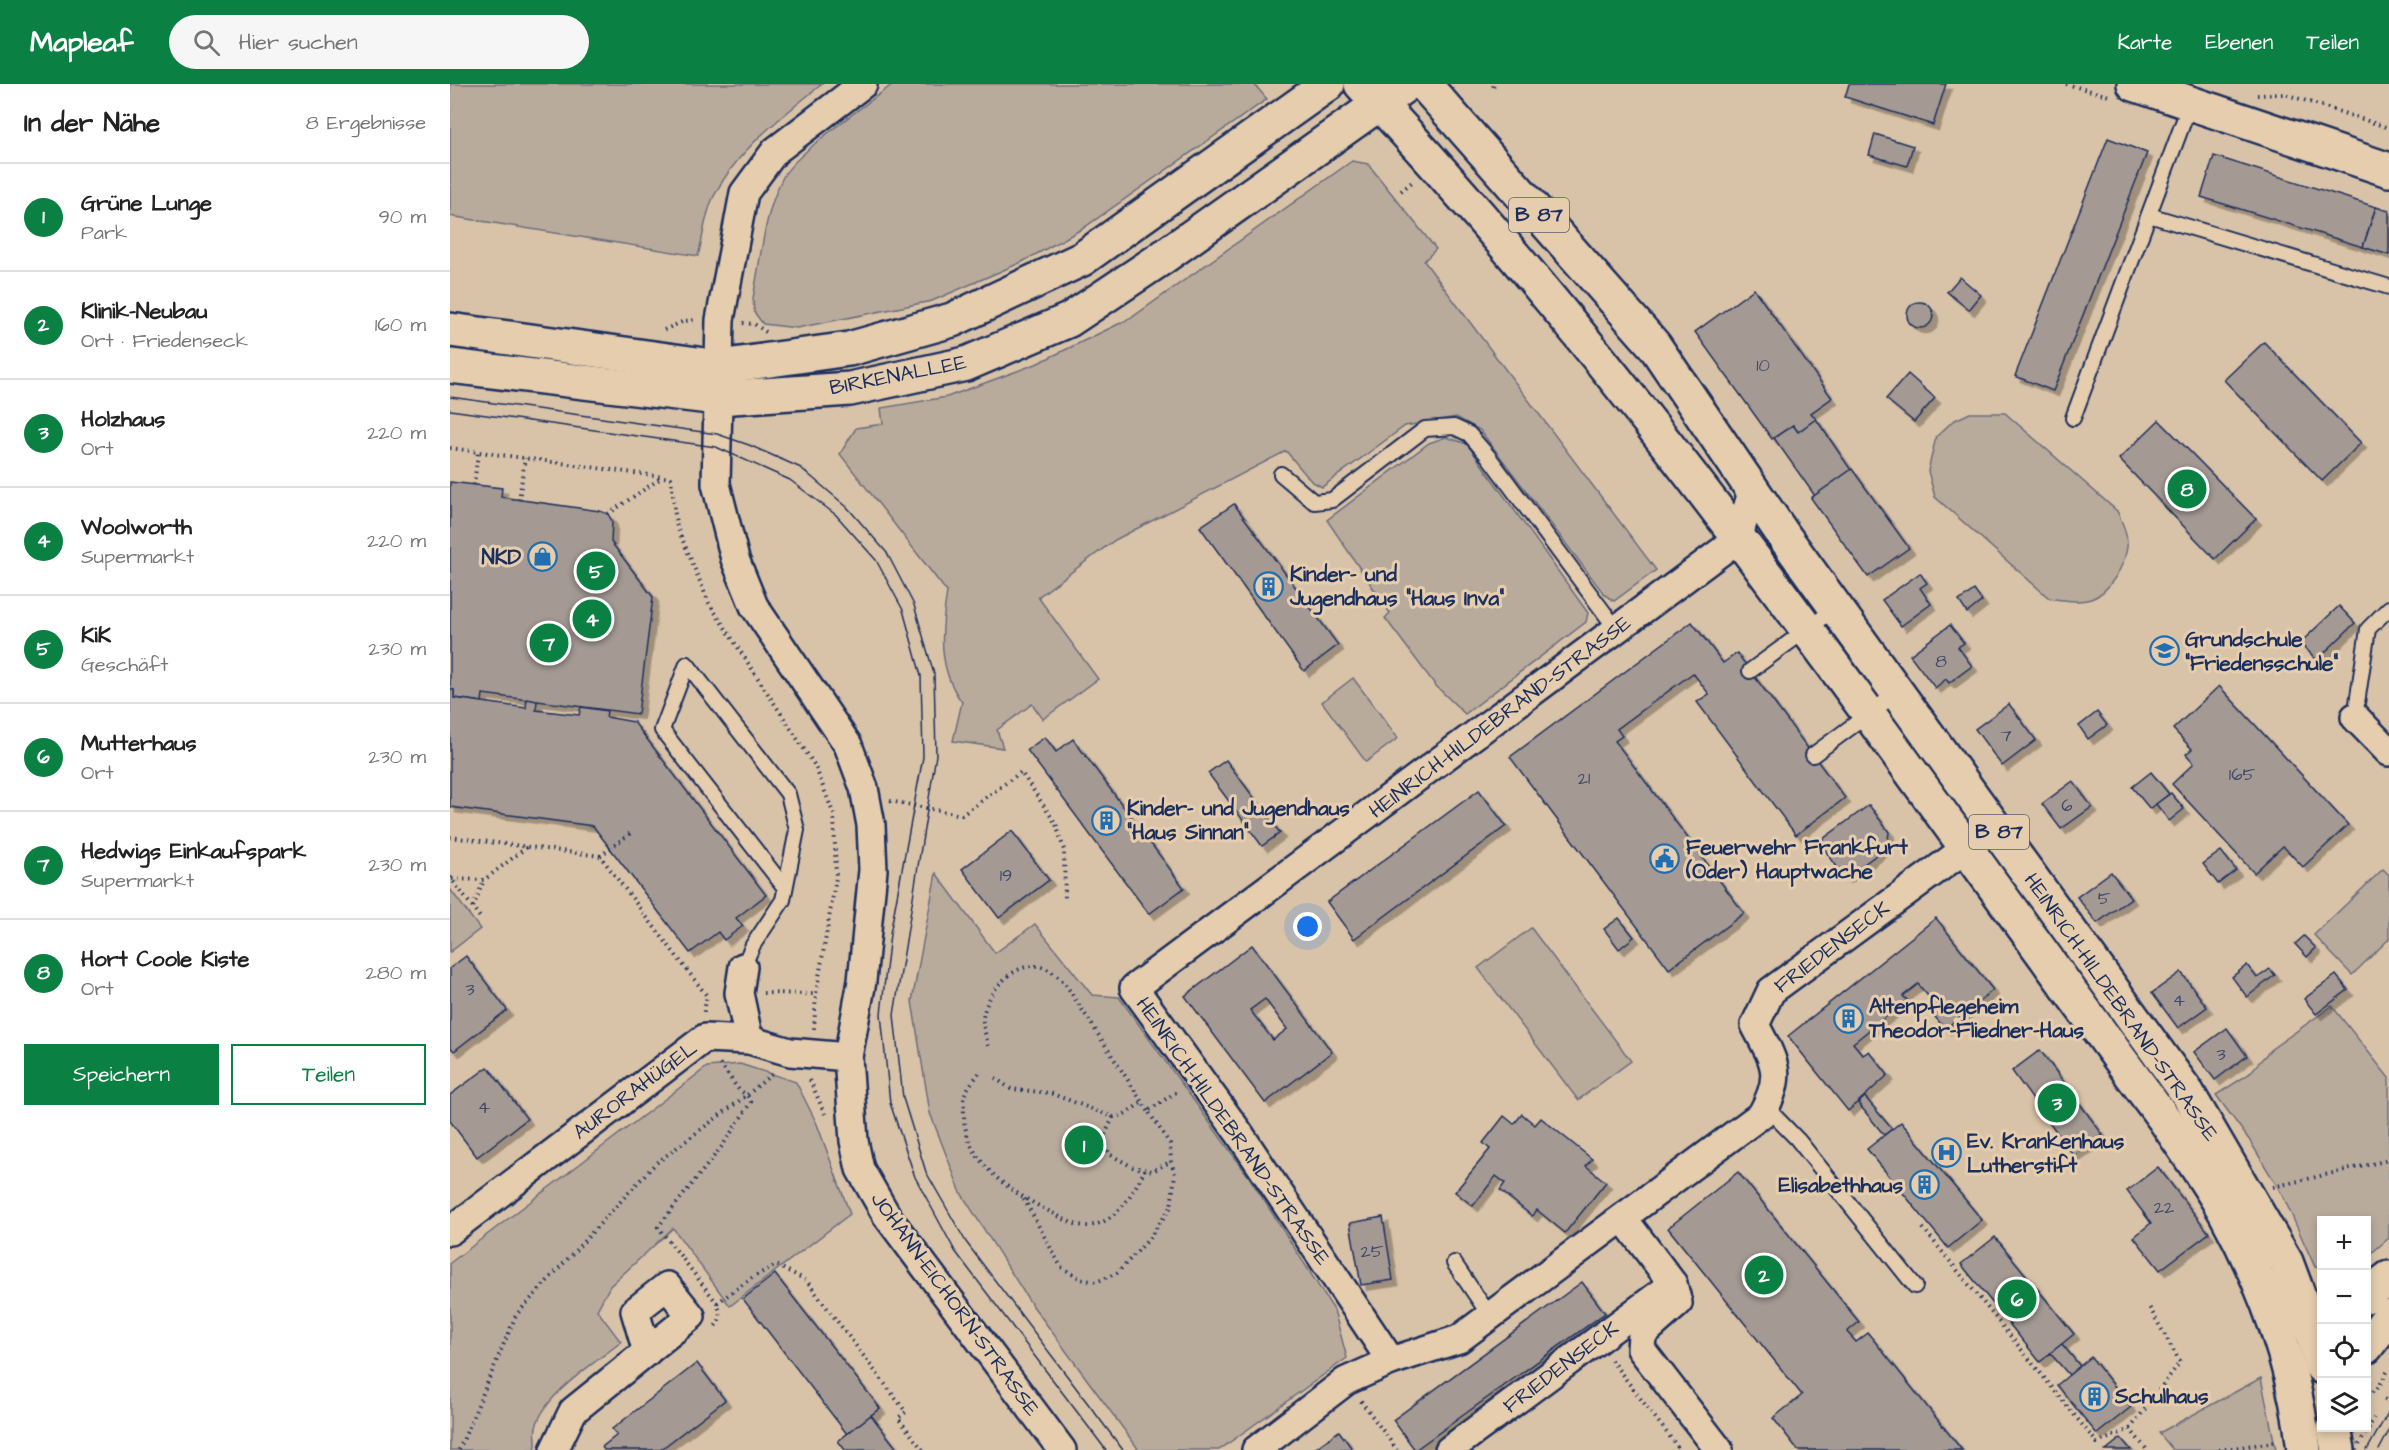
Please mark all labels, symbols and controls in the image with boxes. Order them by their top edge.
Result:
search box [169,15,589,69]
text: Mapleaf [30,23,133,62]
icon: search [190,26,223,59]
text: Hier suchen [238,27,358,58]
text: Karte [2117,28,2172,57]
text: Ebenen [2205,28,2273,57]
text: Teilen [2306,28,2359,57]
text: In der Nähe [24,105,160,141]
text: 8 Ergebnisse [306,109,426,137]
text: Grüne Lunge [81,188,212,219]
road number: B 87 [1509,198,1569,232]
text: 1 [42,203,45,231]
text: 90 m [378,203,426,231]
text: Park [81,219,127,247]
text: Klinik-Neubau [81,296,207,327]
text: 2 [38,311,49,339]
text: 160 m [375,311,426,339]
text: Ort · Friedenseck [81,327,248,355]
street label: BIRKENALLEE [827,347,969,402]
house number: 10 [1756,353,1770,378]
text: Holzhaus [81,404,165,435]
text: 3 [38,419,49,447]
text: 220 m [367,419,426,447]
text: Ort [81,435,114,463]
pin: 8 [2168,466,2206,512]
text: Woolworth [81,512,192,543]
text: 4 [37,527,50,555]
text: 220 m [367,527,426,555]
shop icon: NKD [526,541,558,573]
text: Supermarkt [81,543,194,571]
place label: NKD [482,543,521,572]
pin: 5 [576,548,616,594]
place label: Kinder- und Jugendhaus "Haus Inva" [1289,560,1504,615]
building icon: Kinder- und Jugendhaus "Haus Inva" [1253,570,1285,602]
pin: 4 [572,596,612,642]
street label: HEINRICH-HILDEBRAND-STRASSE [1363,608,1637,825]
text: KiK [81,620,111,651]
pin: 7 [530,620,568,666]
place label: Grundschule "Friedensschule" [2185,625,2338,678]
text: 5 [36,635,51,663]
text: 230 m [368,635,426,663]
school or university icon: Grundschule "Friedensschule" [2148,635,2180,667]
house number: 8 [1935,649,1947,674]
text: Geschäft [81,651,168,679]
house number: 7 [2000,723,2012,748]
text: Mutterhaus [81,728,197,759]
text: 6 [37,743,50,771]
text: 230 m [368,743,426,771]
text: Ort [81,759,114,787]
house number: 165 [2229,762,2255,787]
house number: 21 [1578,766,1590,791]
house number: 6 [2061,793,2073,818]
place label: Kinder- und Jugendhaus "Haus Sinnan" [1127,794,1350,847]
building icon: Kinder- und Jugendhaus "Haus Sinnan" [1090,804,1122,836]
road number: B 87 [1969,815,2029,849]
place label: Feuerwehr Frankfurt (Oder) Hauptwache [1685,833,1908,887]
text: Hedwigs Einkaufspark [81,836,306,867]
public building icon: Feuerwehr Frankfurt (Oder) Hauptwache [1649,843,1681,875]
text: 7 [37,851,50,879]
text: 230 m [368,851,426,879]
house number: 19 [1000,863,1012,888]
text: Supermarkt [81,867,194,895]
street label: HEINRICH-HILDEBRAND-STRASSE [2017,867,2225,1147]
house number: 5 [2098,886,2111,911]
street label: FRIEDENSECK [1768,894,1896,1000]
your location [1293,912,1322,941]
text: Hort Coole Kiste [81,944,250,975]
text: 8 [37,959,50,987]
text: 280 m [365,959,426,987]
text: Ort [81,975,114,1003]
house number: 3 [465,977,475,1002]
house number: 4 [2173,988,2185,1013]
street label: HEINRICH-HILDEBRAND-STRASSE [1129,991,1337,1271]
place label: Altenpflegeheim Theodor-Fliedner-Haus [1868,992,2085,1045]
building icon: Altenpflegeheim Theodor-Fliedner-Haus [1832,1002,1864,1034]
street label: AURORAHÜGEL [567,1033,703,1146]
house number: 3 [2216,1042,2226,1067]
button: Speichern [24,1044,219,1105]
button: Teilen [231,1044,426,1105]
pin: 3 [2038,1080,2076,1126]
house number: 4 [478,1095,490,1120]
pin: 1 [1064,1122,1104,1168]
place label: Ev. Krankenhaus Lutherstift [1967,1127,2125,1180]
hospital icon: Ev. Krankenhaus Lutherstift [1930,1137,1962,1169]
building icon: Elisabethhaus [1908,1169,1940,1201]
place label: Elisabethhaus [1779,1171,1903,1200]
street label: JOHANN-EICHORN-STRASSE [864,1186,1047,1422]
house number: 22 [2154,1195,2175,1220]
map controls [2317,1216,2371,1432]
button: + [2317,1216,2371,1270]
house number: 25 [1360,1239,1384,1264]
pin: 2 [1744,1252,1784,1298]
button: − [2317,1270,2371,1324]
pin: 6 [1998,1276,2036,1322]
street label: FRIEDENSECK [1497,1314,1625,1420]
button: locate [2317,1324,2371,1378]
button: layers [2317,1378,2371,1432]
building icon: Schulhaus [2078,1380,2110,1412]
place label: Schulhaus [2114,1382,2209,1411]

